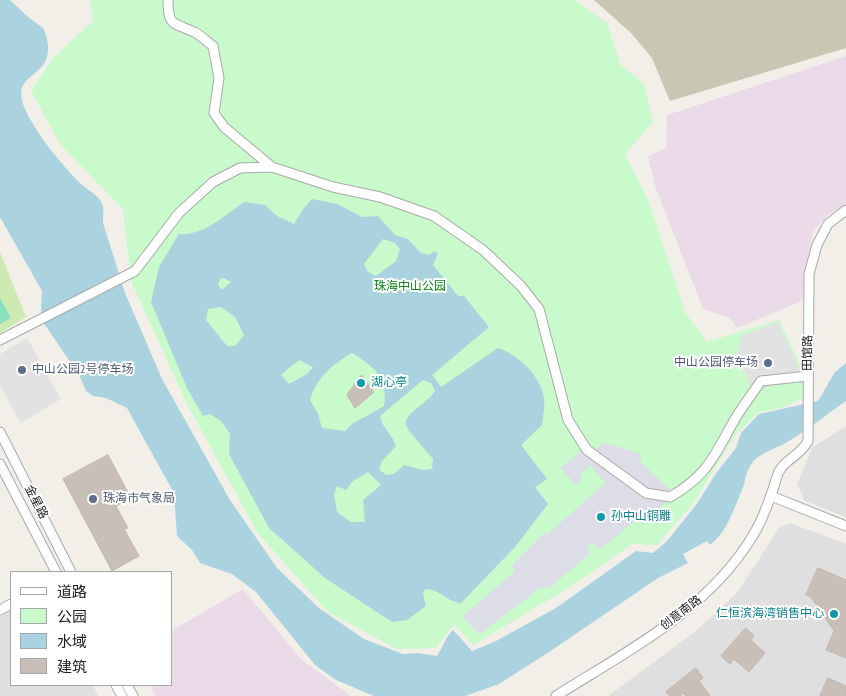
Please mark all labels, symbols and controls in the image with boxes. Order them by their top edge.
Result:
park label: 珠海中山公园 [374,280,446,294]
street label: 田馆路 [800,335,816,371]
place label: 中山公园停车场 [674,356,758,370]
marker: 中山公园停车场 [762,357,774,369]
place label: 中山公园2号停车场 [32,363,133,377]
marker: 中山公园2号停车场 [16,364,28,376]
place label: 湖心亭 [371,376,407,390]
marker: 湖心亭 [355,377,367,389]
street label: 金星路 [21,483,51,521]
place label: 珠海市气象局 [103,492,175,506]
marker: 珠海市气象局 [87,493,99,505]
place label: 孙中山铜雕 [611,510,671,524]
marker: 孙中山铜雕 [595,511,607,523]
legend [10,571,172,686]
text: 道路 [57,582,87,601]
street label: 创意南路 [657,593,705,633]
text: 公园 [57,607,87,626]
place label: 仁恒滨海湾销售中心 [716,607,824,621]
marker: 仁恒滨海湾销售中心 [828,608,840,620]
text: 水域 [57,632,87,651]
text: 建筑 [57,657,87,676]

